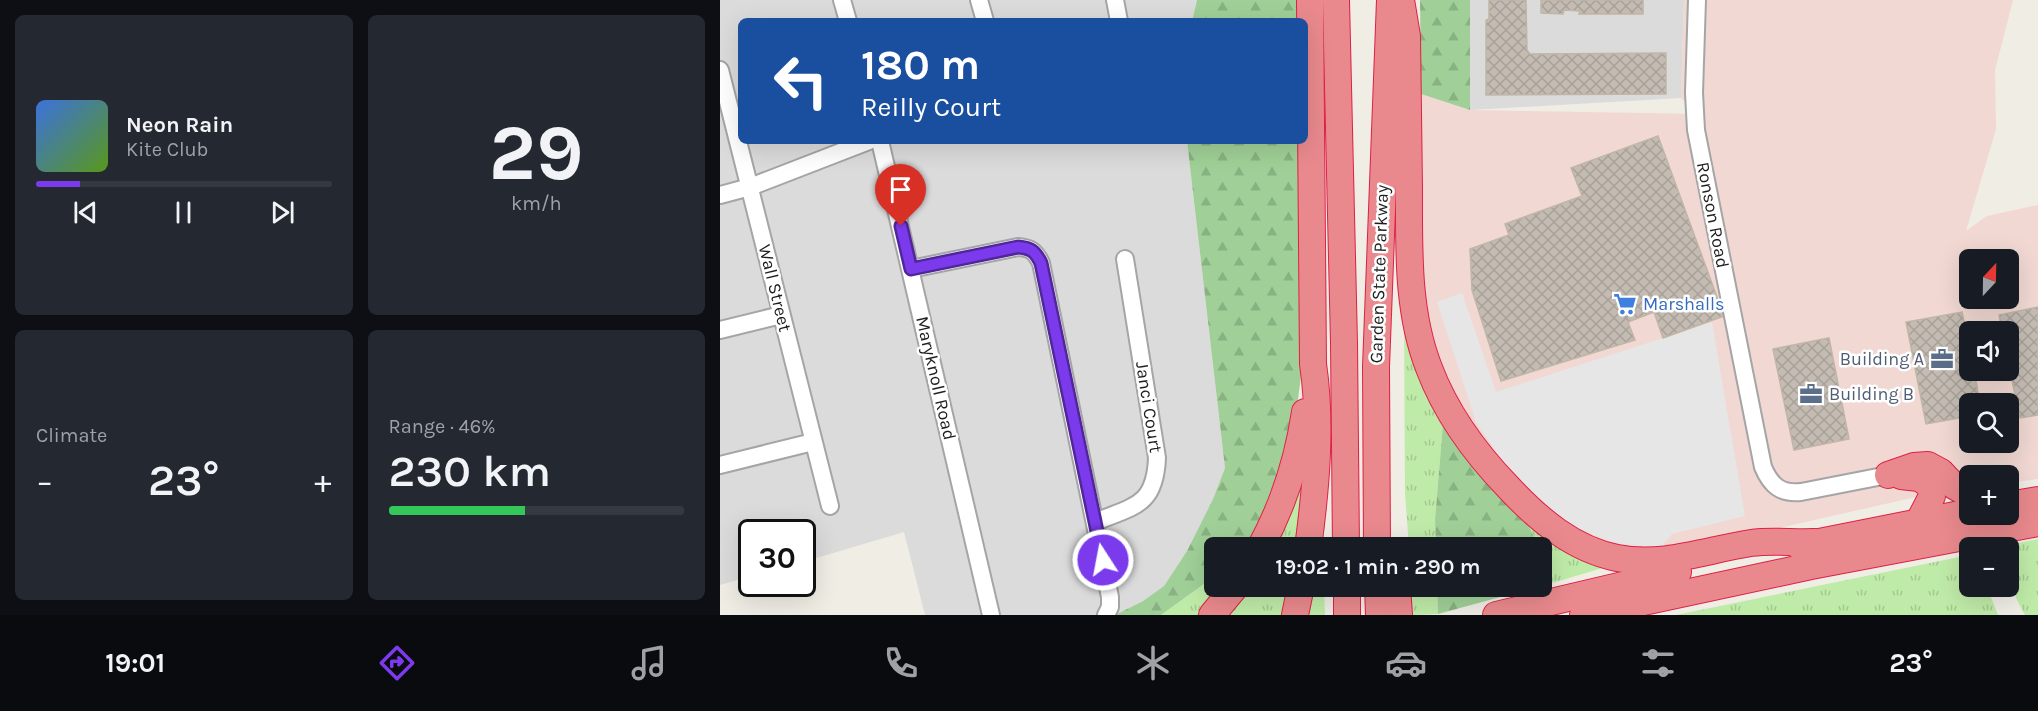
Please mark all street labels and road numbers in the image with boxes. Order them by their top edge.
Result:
street label: Ronson Road [1692,160,1734,270]
street label: Garden State Parkway [1365,184,1393,364]
street label: Wall Street [754,242,797,334]
street label: Maryknoll Road [911,314,961,442]
street label: Janci Court [1131,360,1167,454]

